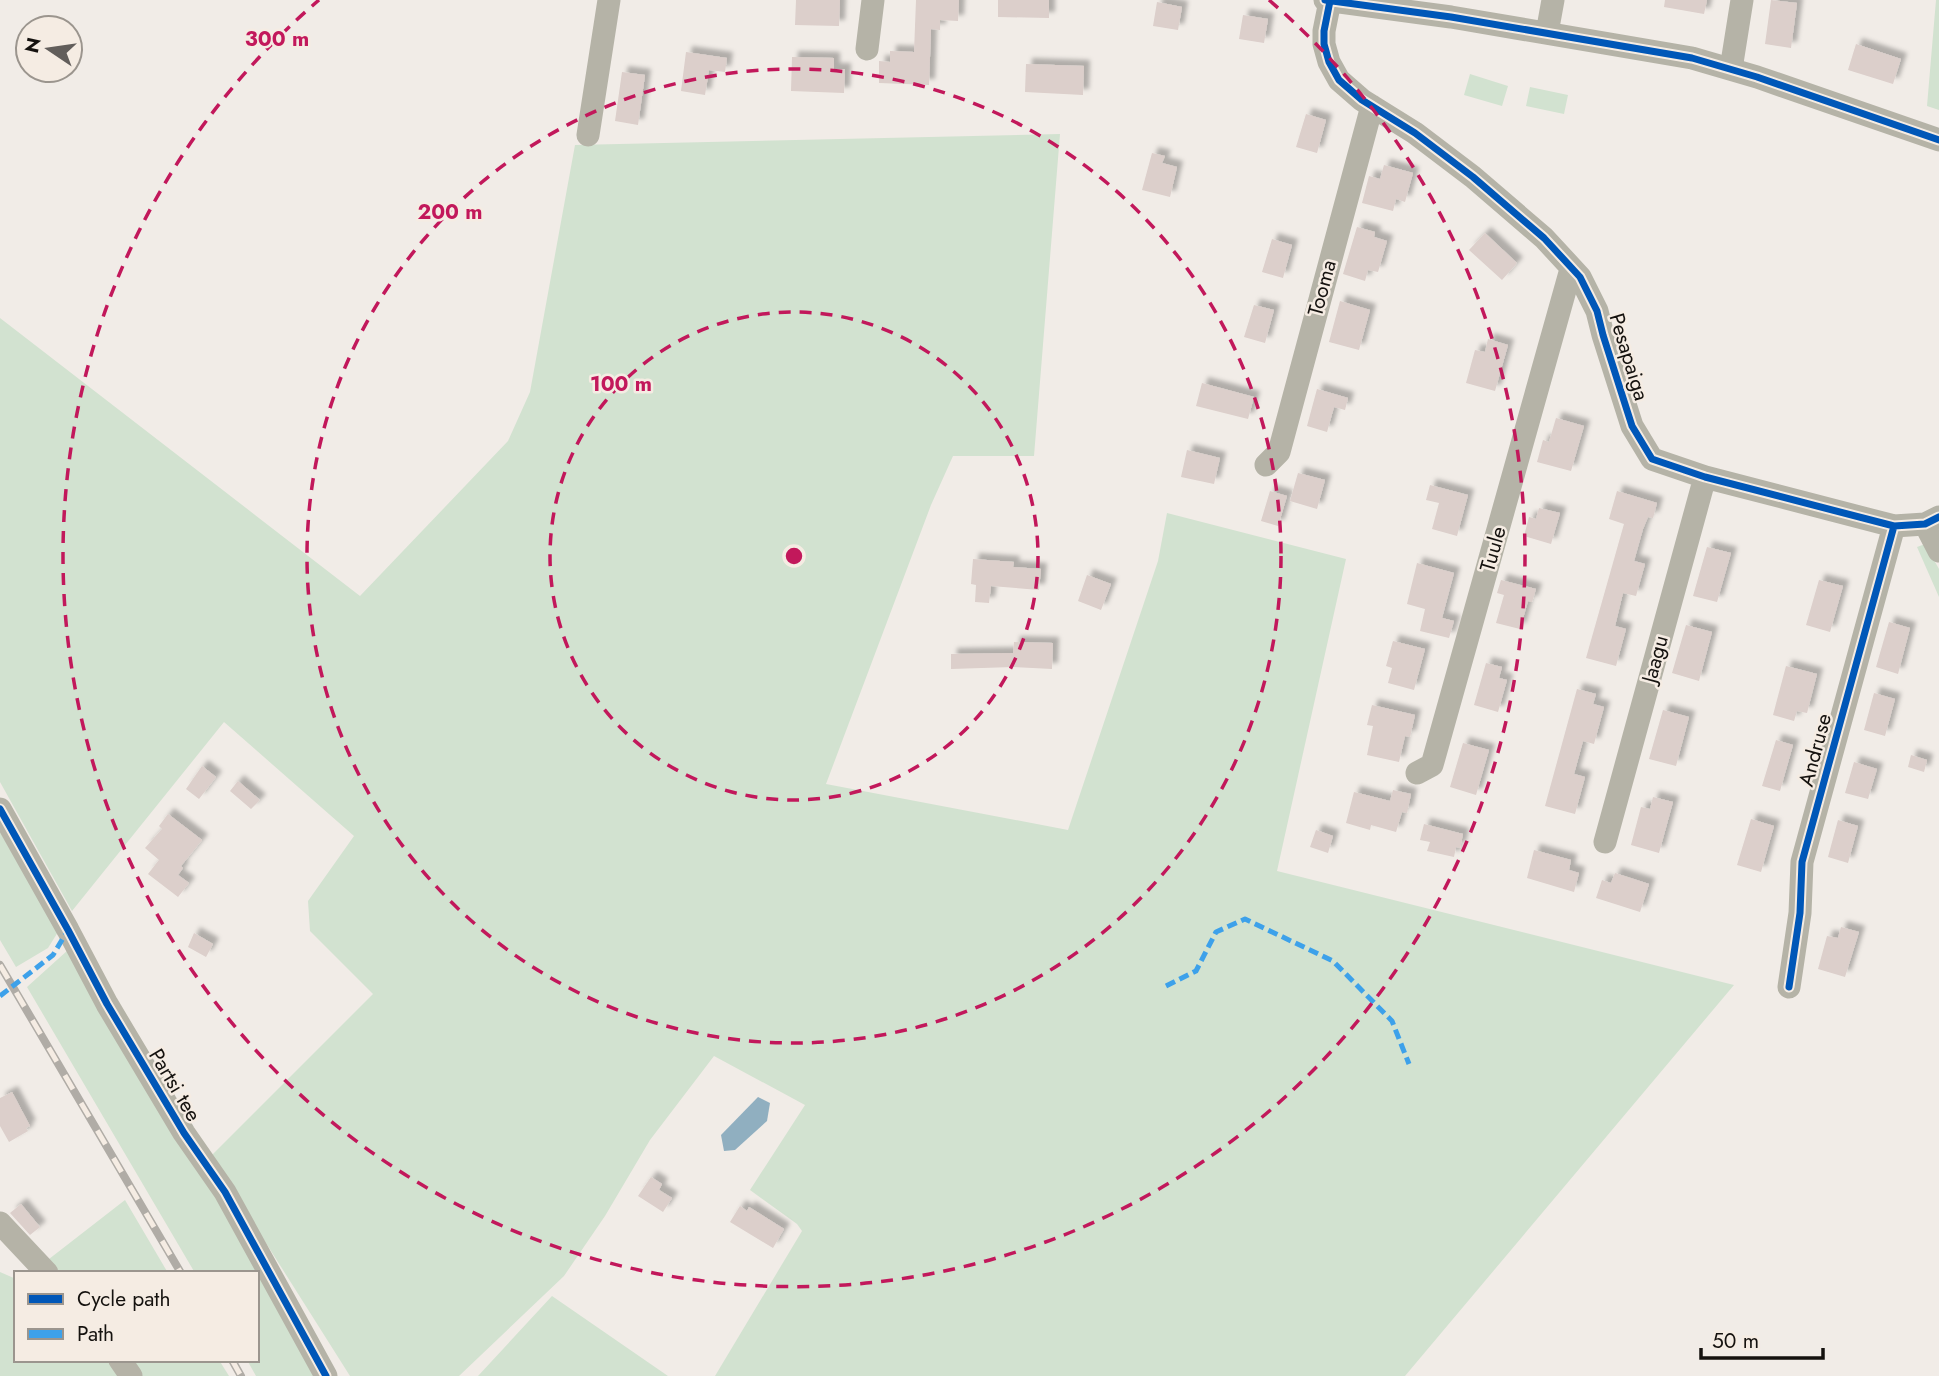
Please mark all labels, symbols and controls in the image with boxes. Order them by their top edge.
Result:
north arrow [14,14,84,84]
text: 300 m [245,24,309,54]
text: N [18,35,48,56]
text: 200 m [417,197,483,227]
street label: Tooma [1300,257,1344,319]
street label: Pesapaiga [1602,310,1656,404]
text: 100 m [590,369,652,399]
street label: Tuule [1472,523,1514,575]
centre of rings [782,544,806,568]
street label: Jaagu [1633,632,1676,689]
street label: Andruse [1791,710,1839,790]
street label: Partsi tee [142,1043,209,1127]
legend [14,1271,259,1362]
text: Cycle path [77,1284,170,1314]
scale bar [1701,1316,1824,1360]
text: Path [77,1319,114,1349]
text: 50 m [1712,1326,1759,1356]

